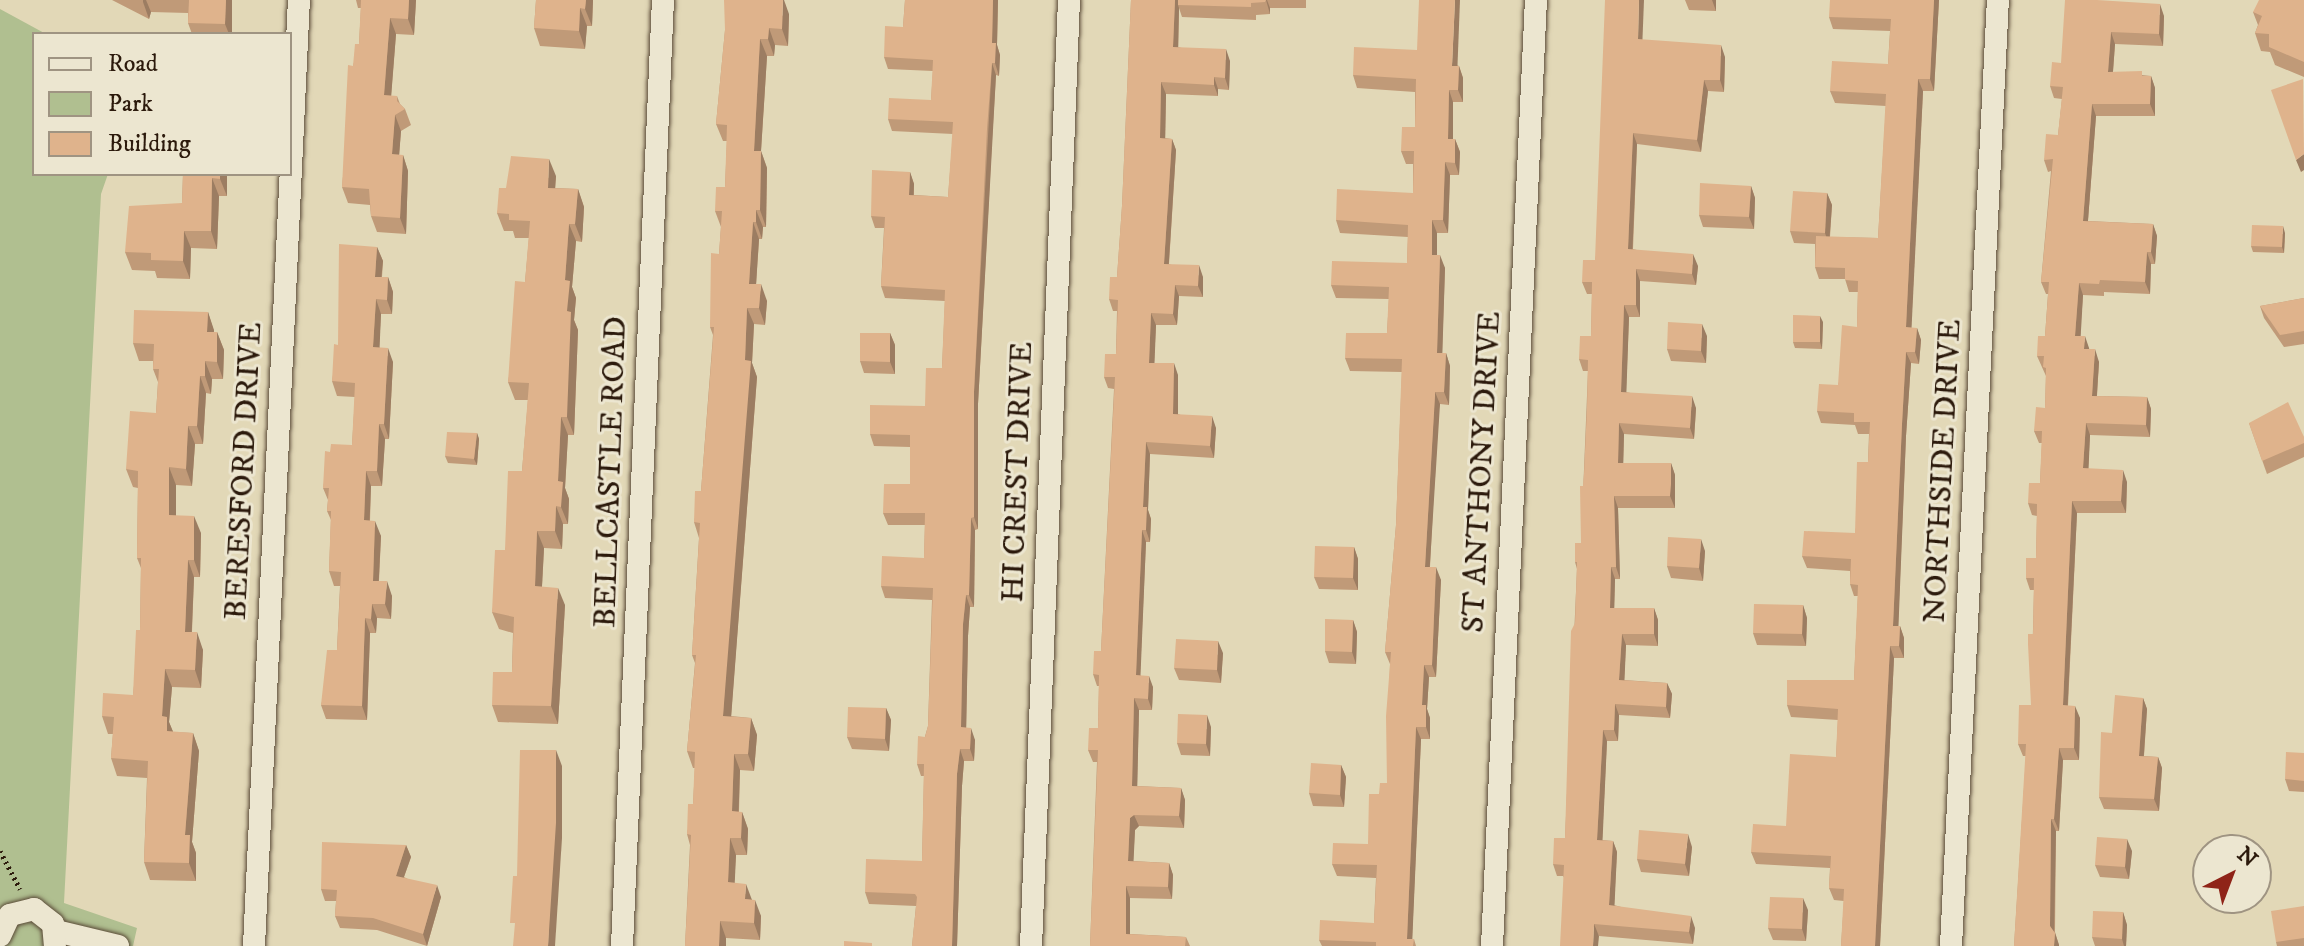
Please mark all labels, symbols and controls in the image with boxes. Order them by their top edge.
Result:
legend [32,32,292,176]
text: Road [108,49,158,79]
text: Park [108,89,153,119]
text: Building [108,129,191,159]
street label: ST ANTHONY DRIVE [1454,310,1510,634]
street label: BELLCASTLE ROAD [586,315,636,629]
street label: NORTHSIDE DRIVE [1916,318,1970,624]
street label: BERESFORD DRIVE [217,321,271,621]
street label: HI CREST DRIVE [994,341,1042,603]
north arrow [2192,834,2272,914]
text: N [2231,841,2263,873]

